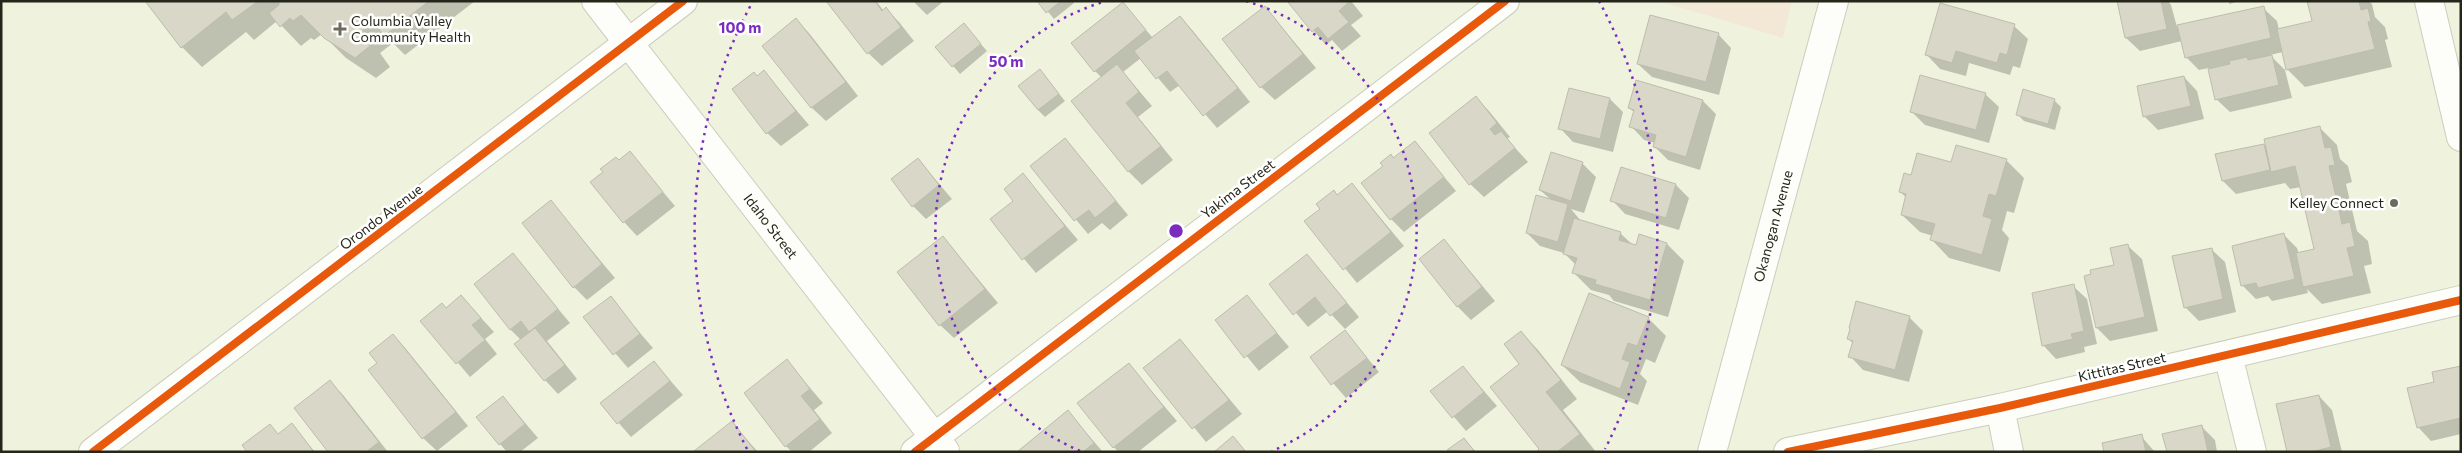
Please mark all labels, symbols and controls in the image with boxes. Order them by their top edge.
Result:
place label: Columbia Valley Community Health [351,12,471,45]
text: 100 m [719,18,761,36]
marker: Columbia Valley Community Health [333,22,347,36]
text: 50 m [989,52,1023,70]
street label: Yakima Street [1197,155,1278,222]
street label: Okanogan Avenue [1749,168,1796,284]
street label: Orondo Avenue [336,180,425,253]
street label: Idaho Street [740,190,802,262]
place label: Kelley Connect [2289,194,2384,211]
marker: Kelley Connect [2388,197,2400,209]
centre of rings [1167,222,1185,240]
street label: Kittitas Street [2076,348,2168,385]

